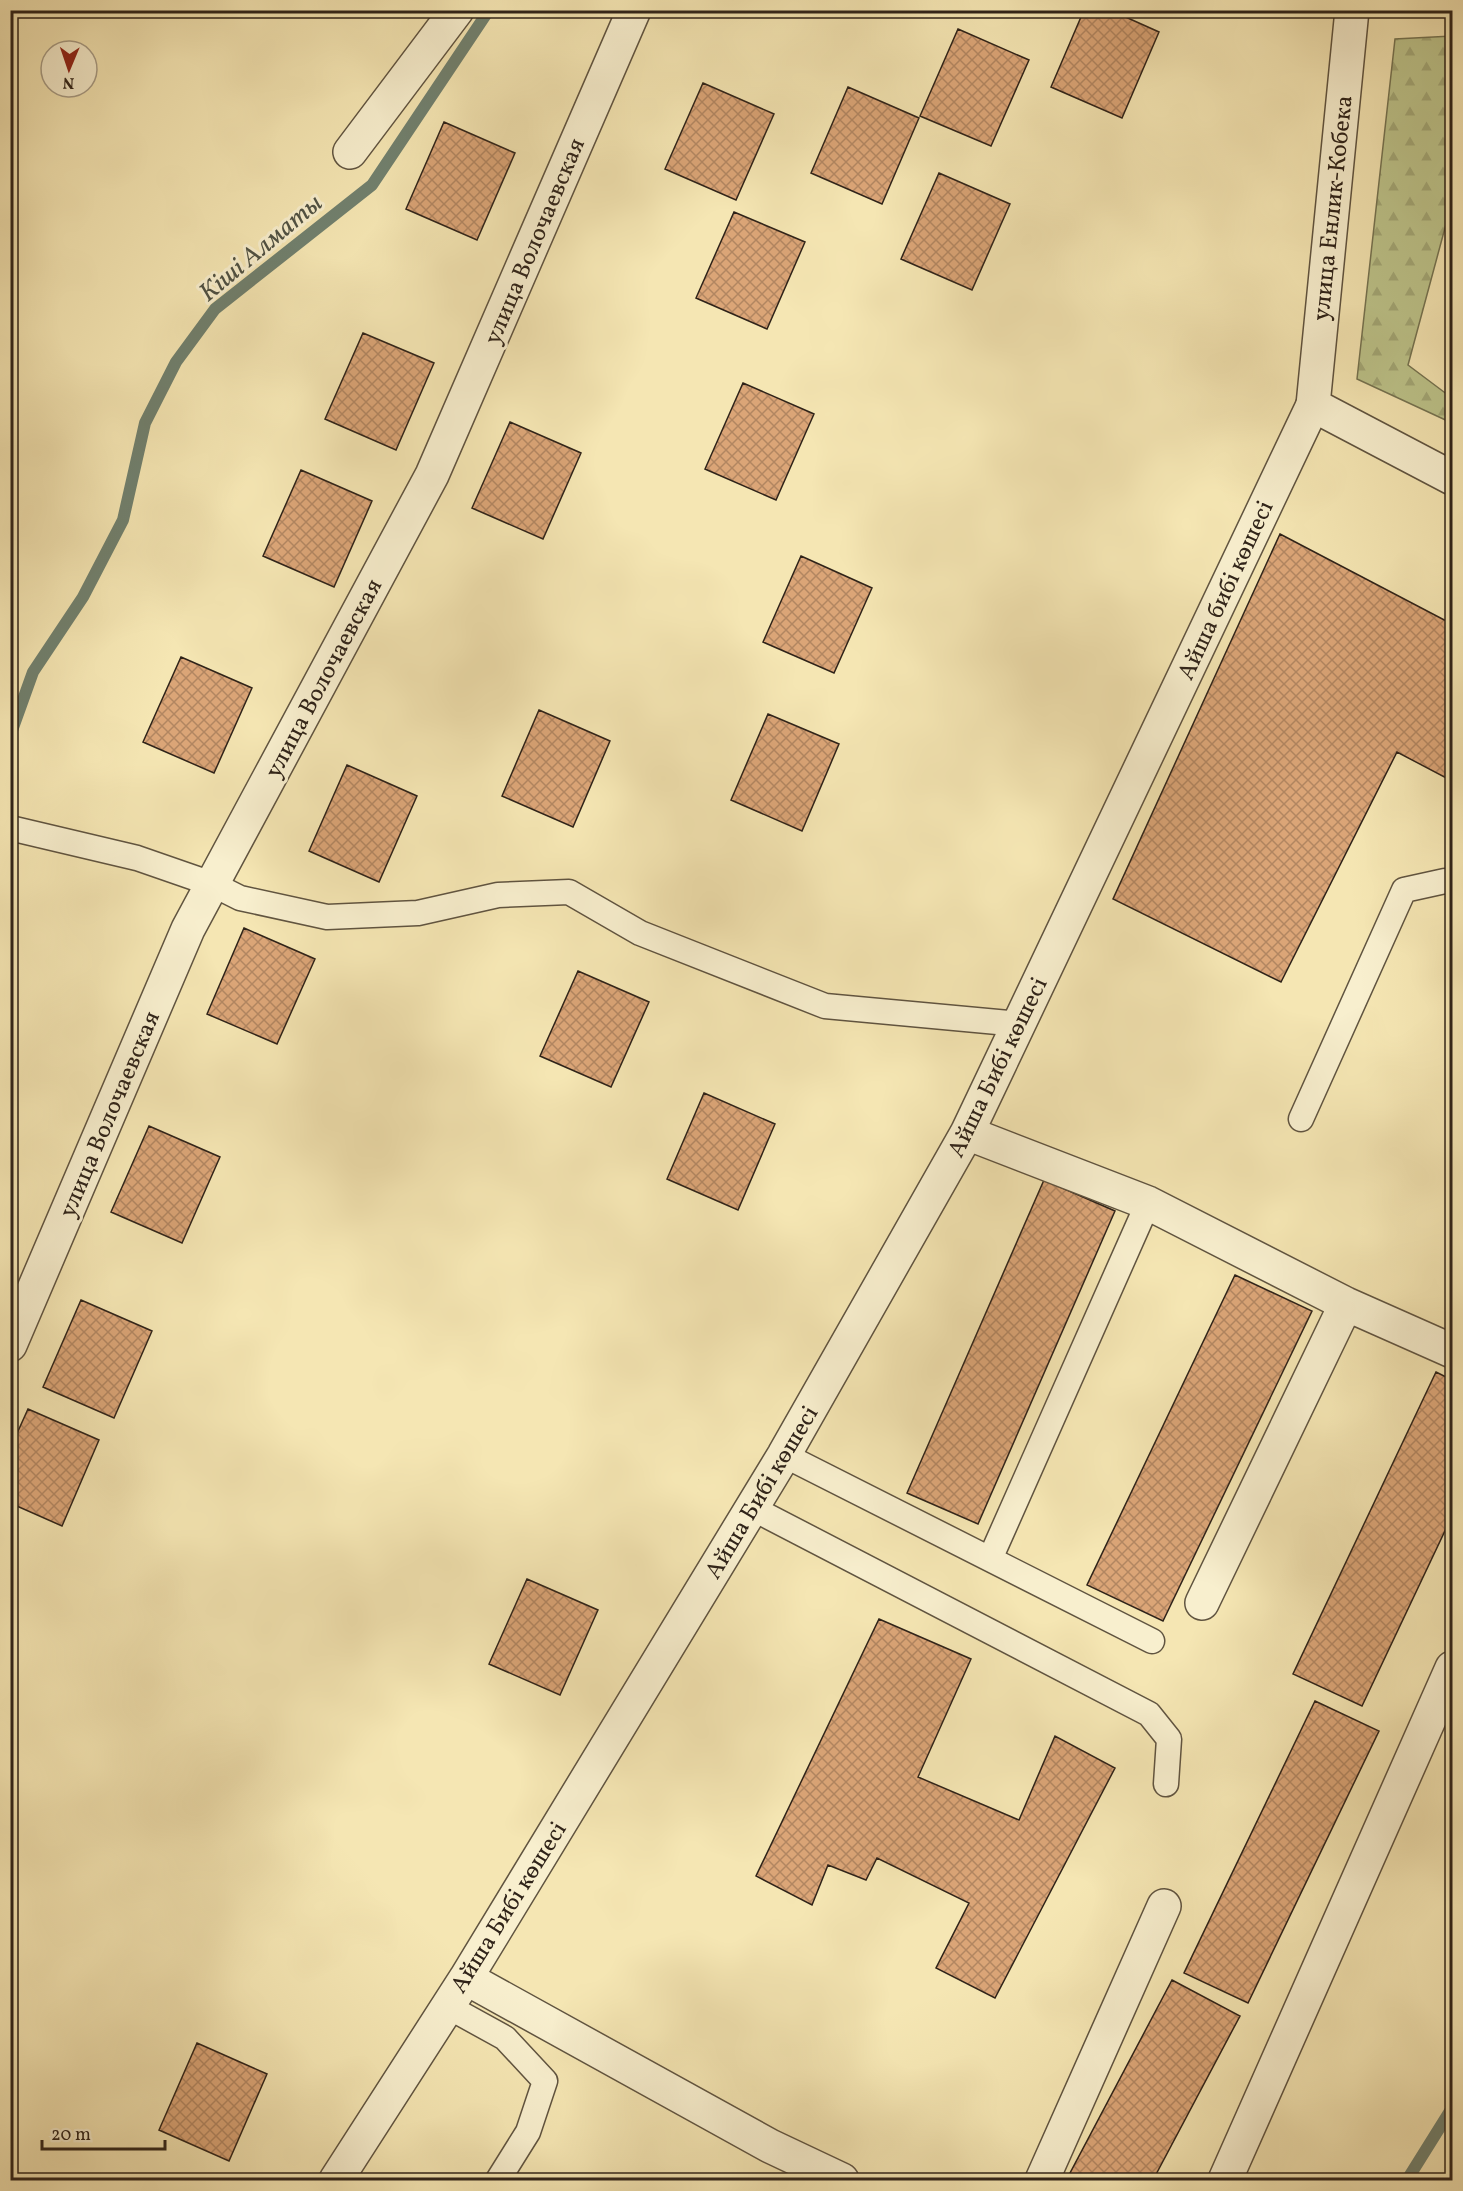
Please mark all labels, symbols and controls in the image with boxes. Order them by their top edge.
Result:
north arrow [39,39,99,99]
text: N [62,71,75,93]
street label: улица Енлик-Кобека [1305,94,1363,323]
street label: улица Волочаевская [477,133,595,350]
water label: Кіші Алматы [192,186,331,311]
street label: Айша бибі көшесі [1170,495,1283,686]
street label: улица Волочаевская [258,573,392,785]
street label: Айша Бибі көшесі [940,972,1057,1164]
street label: улица Волочаевская [52,1006,170,1223]
street label: Айша Бибі көшесі [697,1400,828,1586]
street label: Айша Бибі көшесі [443,1816,576,2001]
scale bar [42,2113,165,2151]
text: 20 m [51,2123,91,2148]

